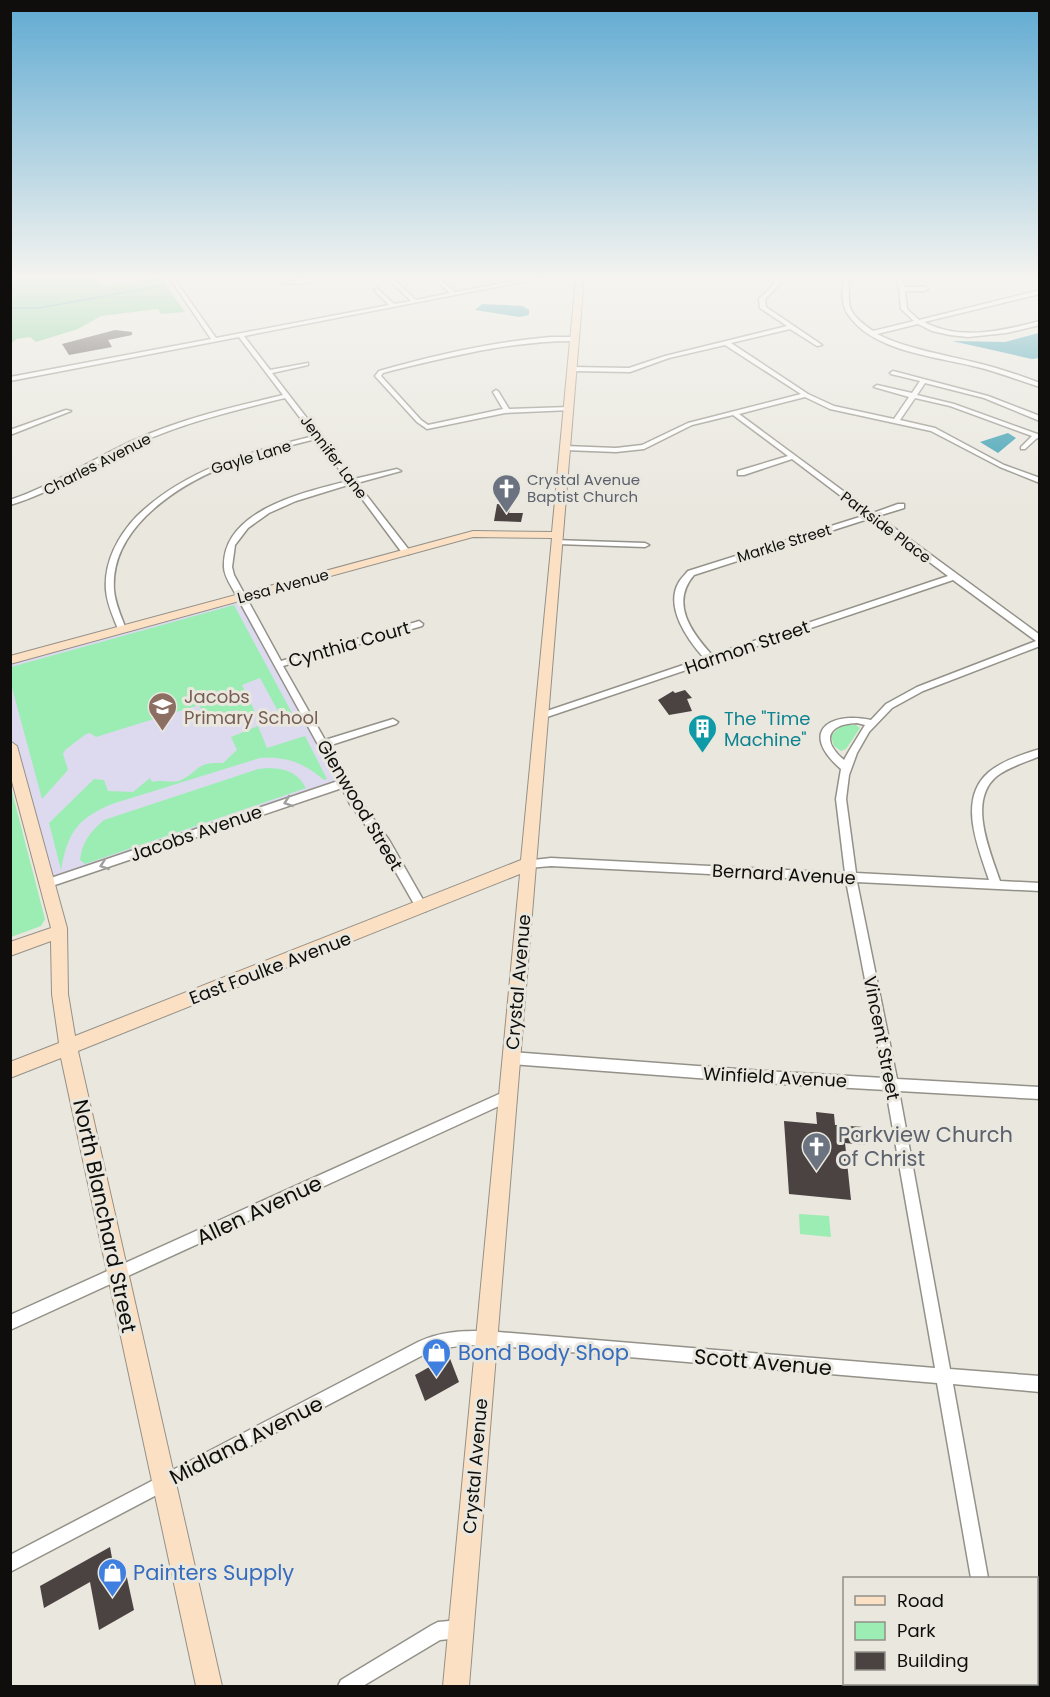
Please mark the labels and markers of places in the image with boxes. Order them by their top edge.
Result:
place label: Crystal Avenue Baptist Church [527,469,640,507]
church icon: Crystal Avenue Baptist Church [490,472,522,514]
place label: Jacobs Primary School [184,684,318,730]
school or university icon: Jacobs Primary School [147,690,179,732]
place label: The "Time Machine" [724,706,810,752]
building icon: The "Time Machine" [687,712,719,754]
place label: Parkview Church of Christ [838,1120,1013,1173]
church icon: Parkview Church of Christ [801,1130,833,1172]
shop icon: Bond Body Shop [421,1336,453,1378]
place label: Bond Body Shop [458,1338,629,1367]
shop icon: Painters Supply [96,1556,128,1598]
place label: Painters Supply [133,1558,294,1587]

